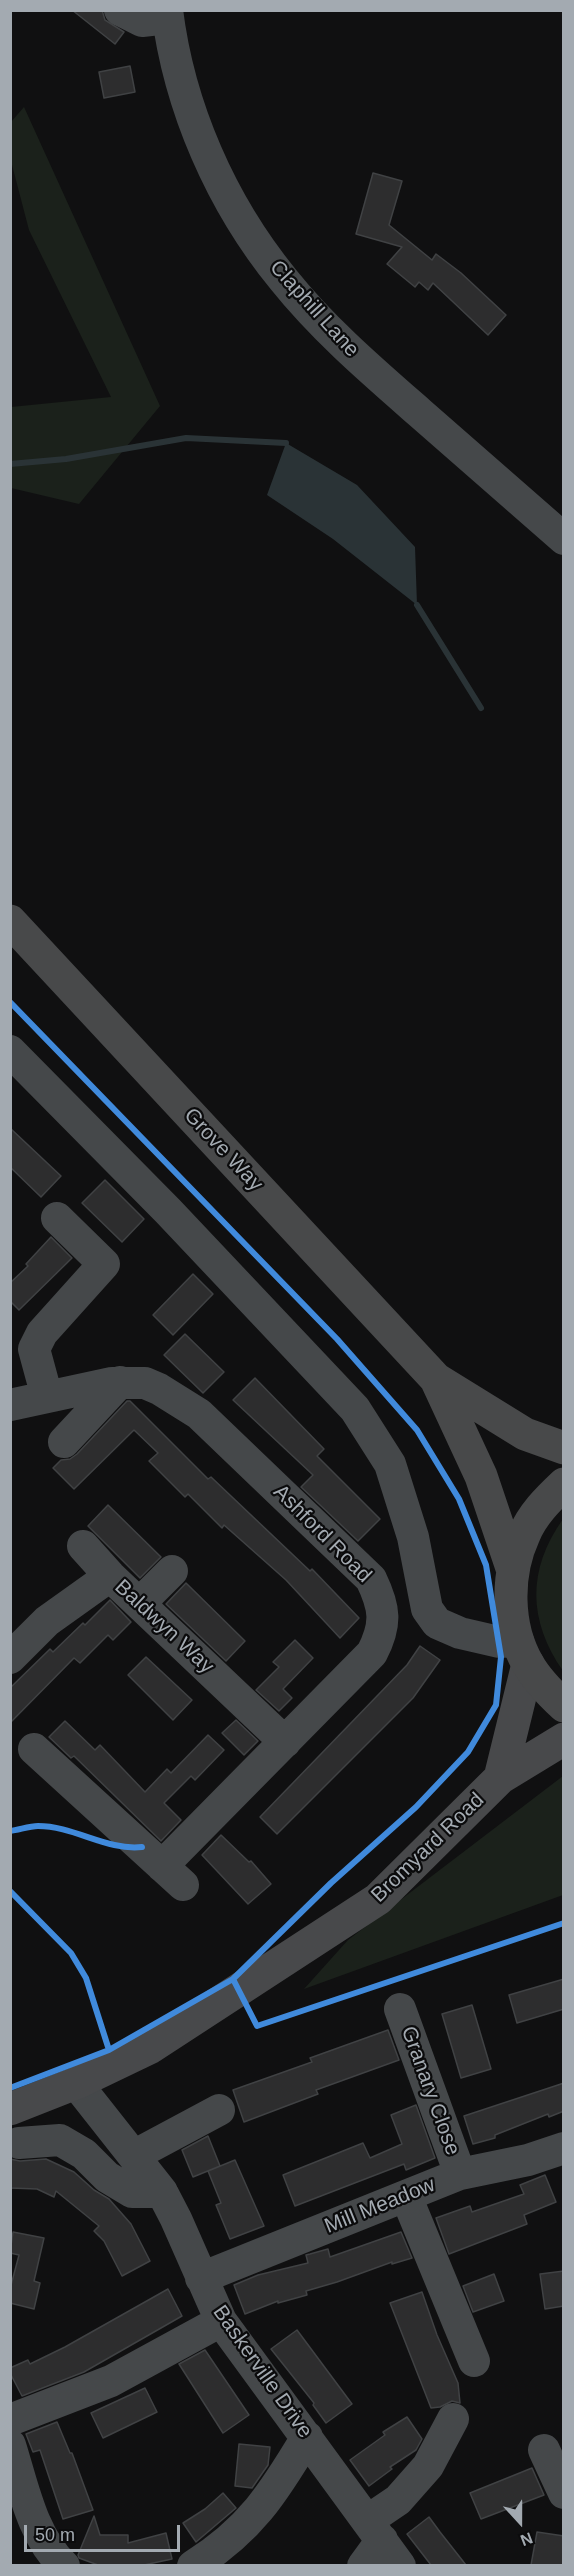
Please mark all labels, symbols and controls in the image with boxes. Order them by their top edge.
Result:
street label: Claphill Lane [264,255,364,363]
street label: Grove Way [178,1103,268,1197]
street label: Ashford Road [268,1480,376,1588]
street label: Baldwyn Way [109,1575,219,1679]
street label: Bromyard Road [366,1788,490,1908]
street label: Granary Close [395,2023,465,2159]
street label: Mill Meadow [321,2172,439,2240]
street label: Baskerville Drive [207,2301,317,2443]
north arrow [490,2492,550,2552]
scale bar [27,2513,183,2551]
text: 50 m [35,2525,75,2545]
text: N [518,2529,535,2549]

